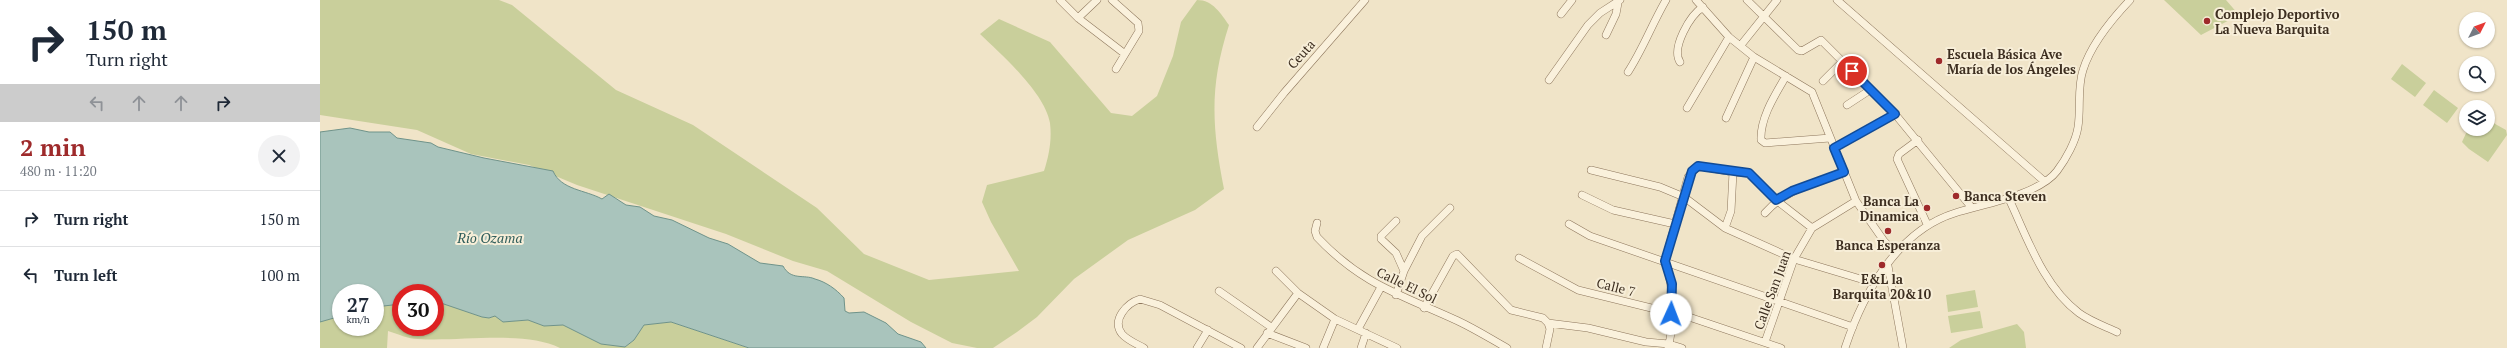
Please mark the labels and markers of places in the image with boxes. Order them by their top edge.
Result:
place label: Complejo Deportivo La Nueva Barquita [2215,5,2340,38]
marker: Complejo Deportivo La Nueva Barquita [2202,16,2212,26]
place label: Escuela Básica Ave María de los Ángeles [1947,45,2076,78]
pin [1835,54,1869,88]
marker: Escuela Básica Ave María de los Ángeles [1934,56,1944,66]
place label: Banca Steven [1964,187,2047,205]
marker: Banca Steven [1951,191,1961,201]
place label: Banca La Dinamica [1860,192,1920,225]
marker: Banca La Dinamica [1922,203,1932,213]
marker: Banca Esperanza [1883,226,1893,236]
place label: Banca Esperanza [1836,236,1941,254]
marker: E&L la Barquita 20&10 [1877,260,1887,270]
place label: E&L la Barquita 20&10 [1833,270,1932,303]

